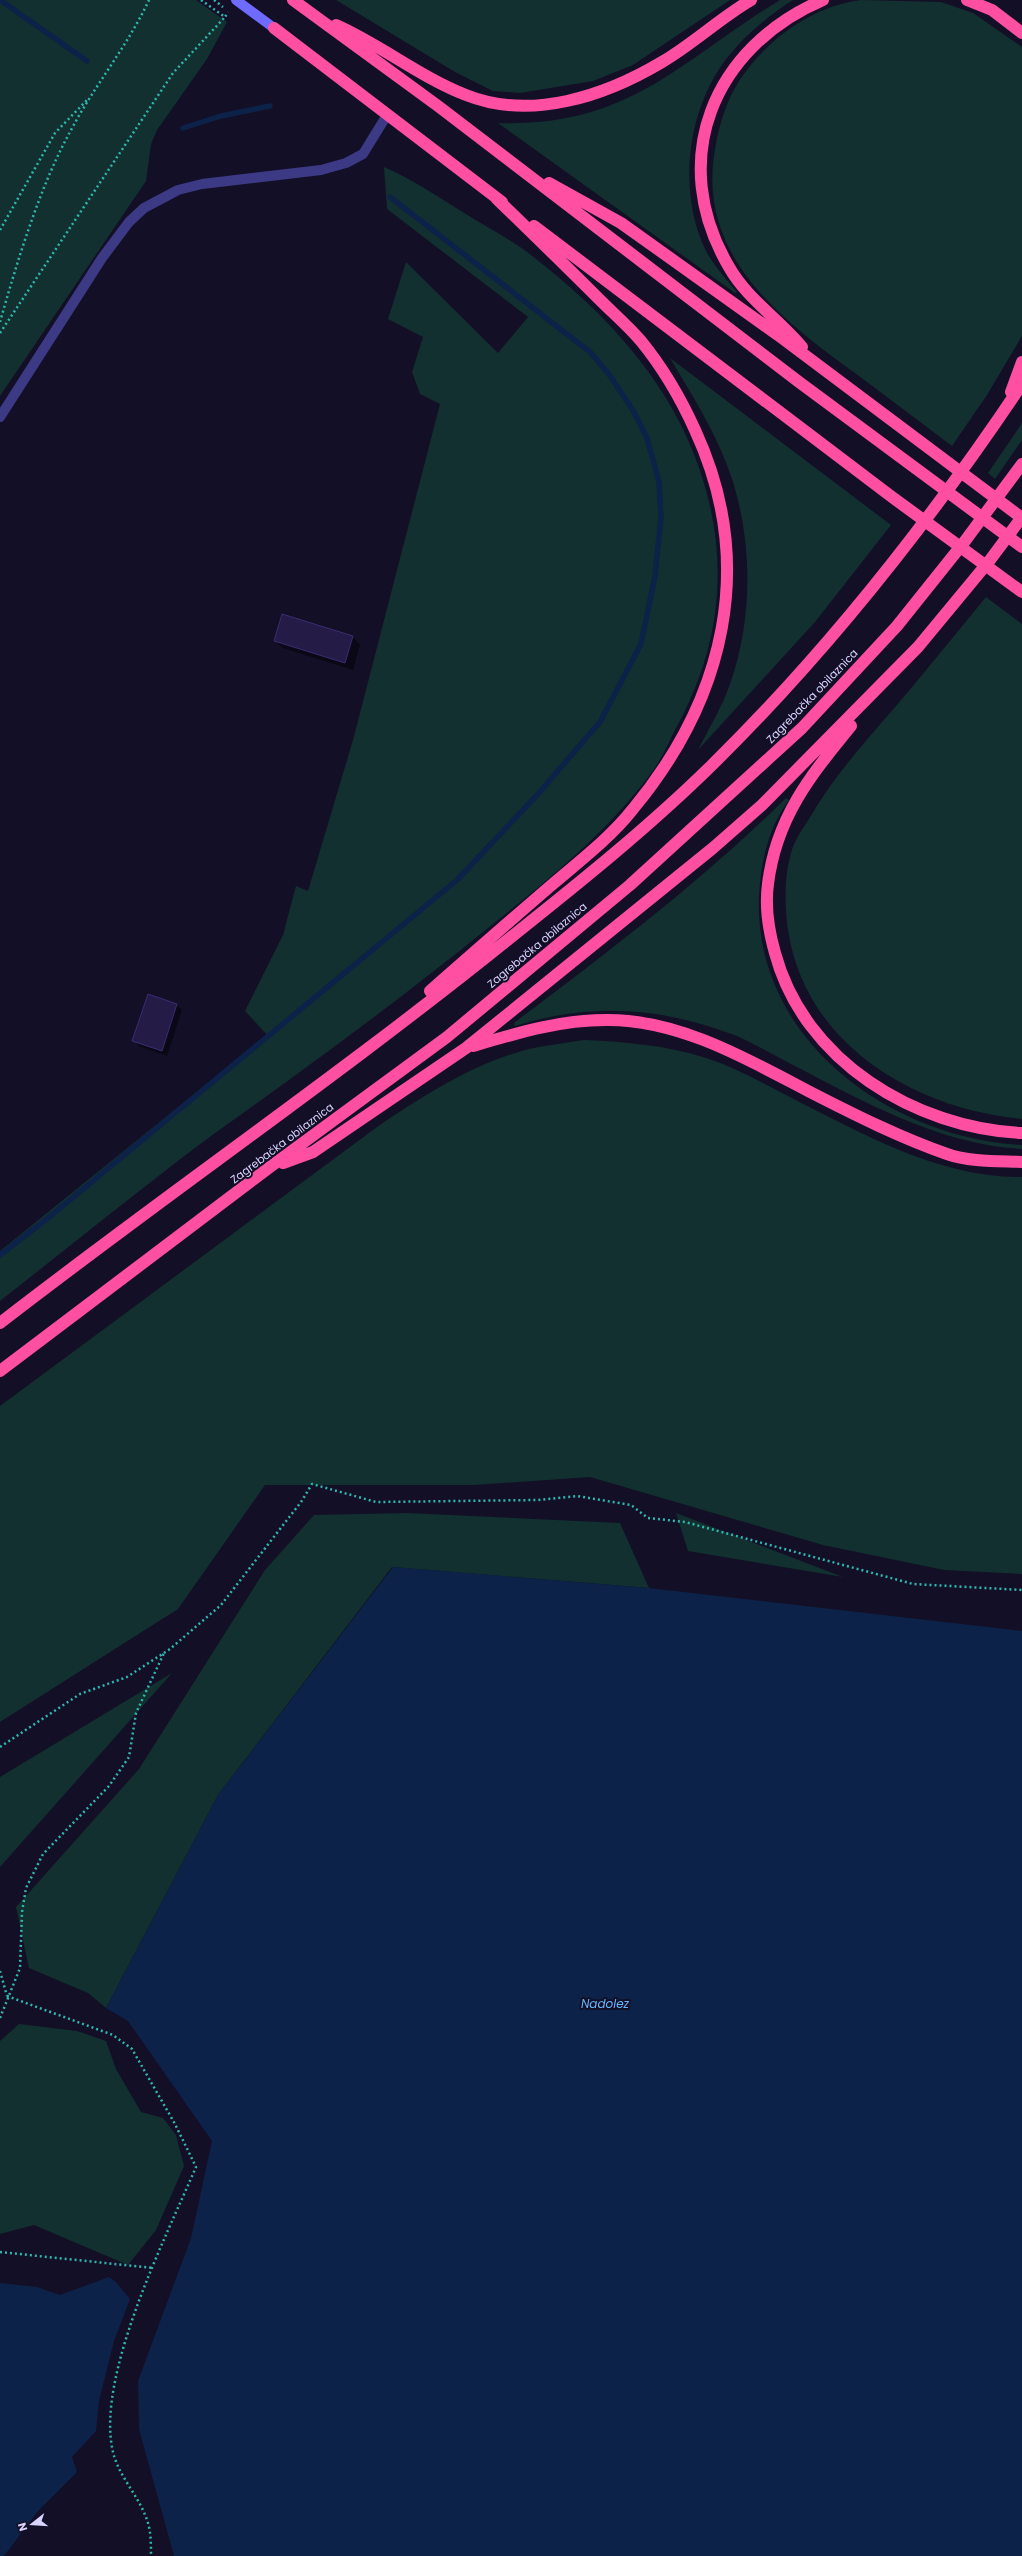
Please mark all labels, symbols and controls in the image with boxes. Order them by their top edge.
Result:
street label: Zagrebačka obilaznica [763,645,861,747]
street label: Zagrebačka obilaznica [484,899,590,991]
street label: Zagrebačka obilaznica [227,1099,337,1187]
water label: Nadolez [581,1995,630,2012]
north arrow [12,2504,52,2544]
text: N [14,2521,31,2533]

